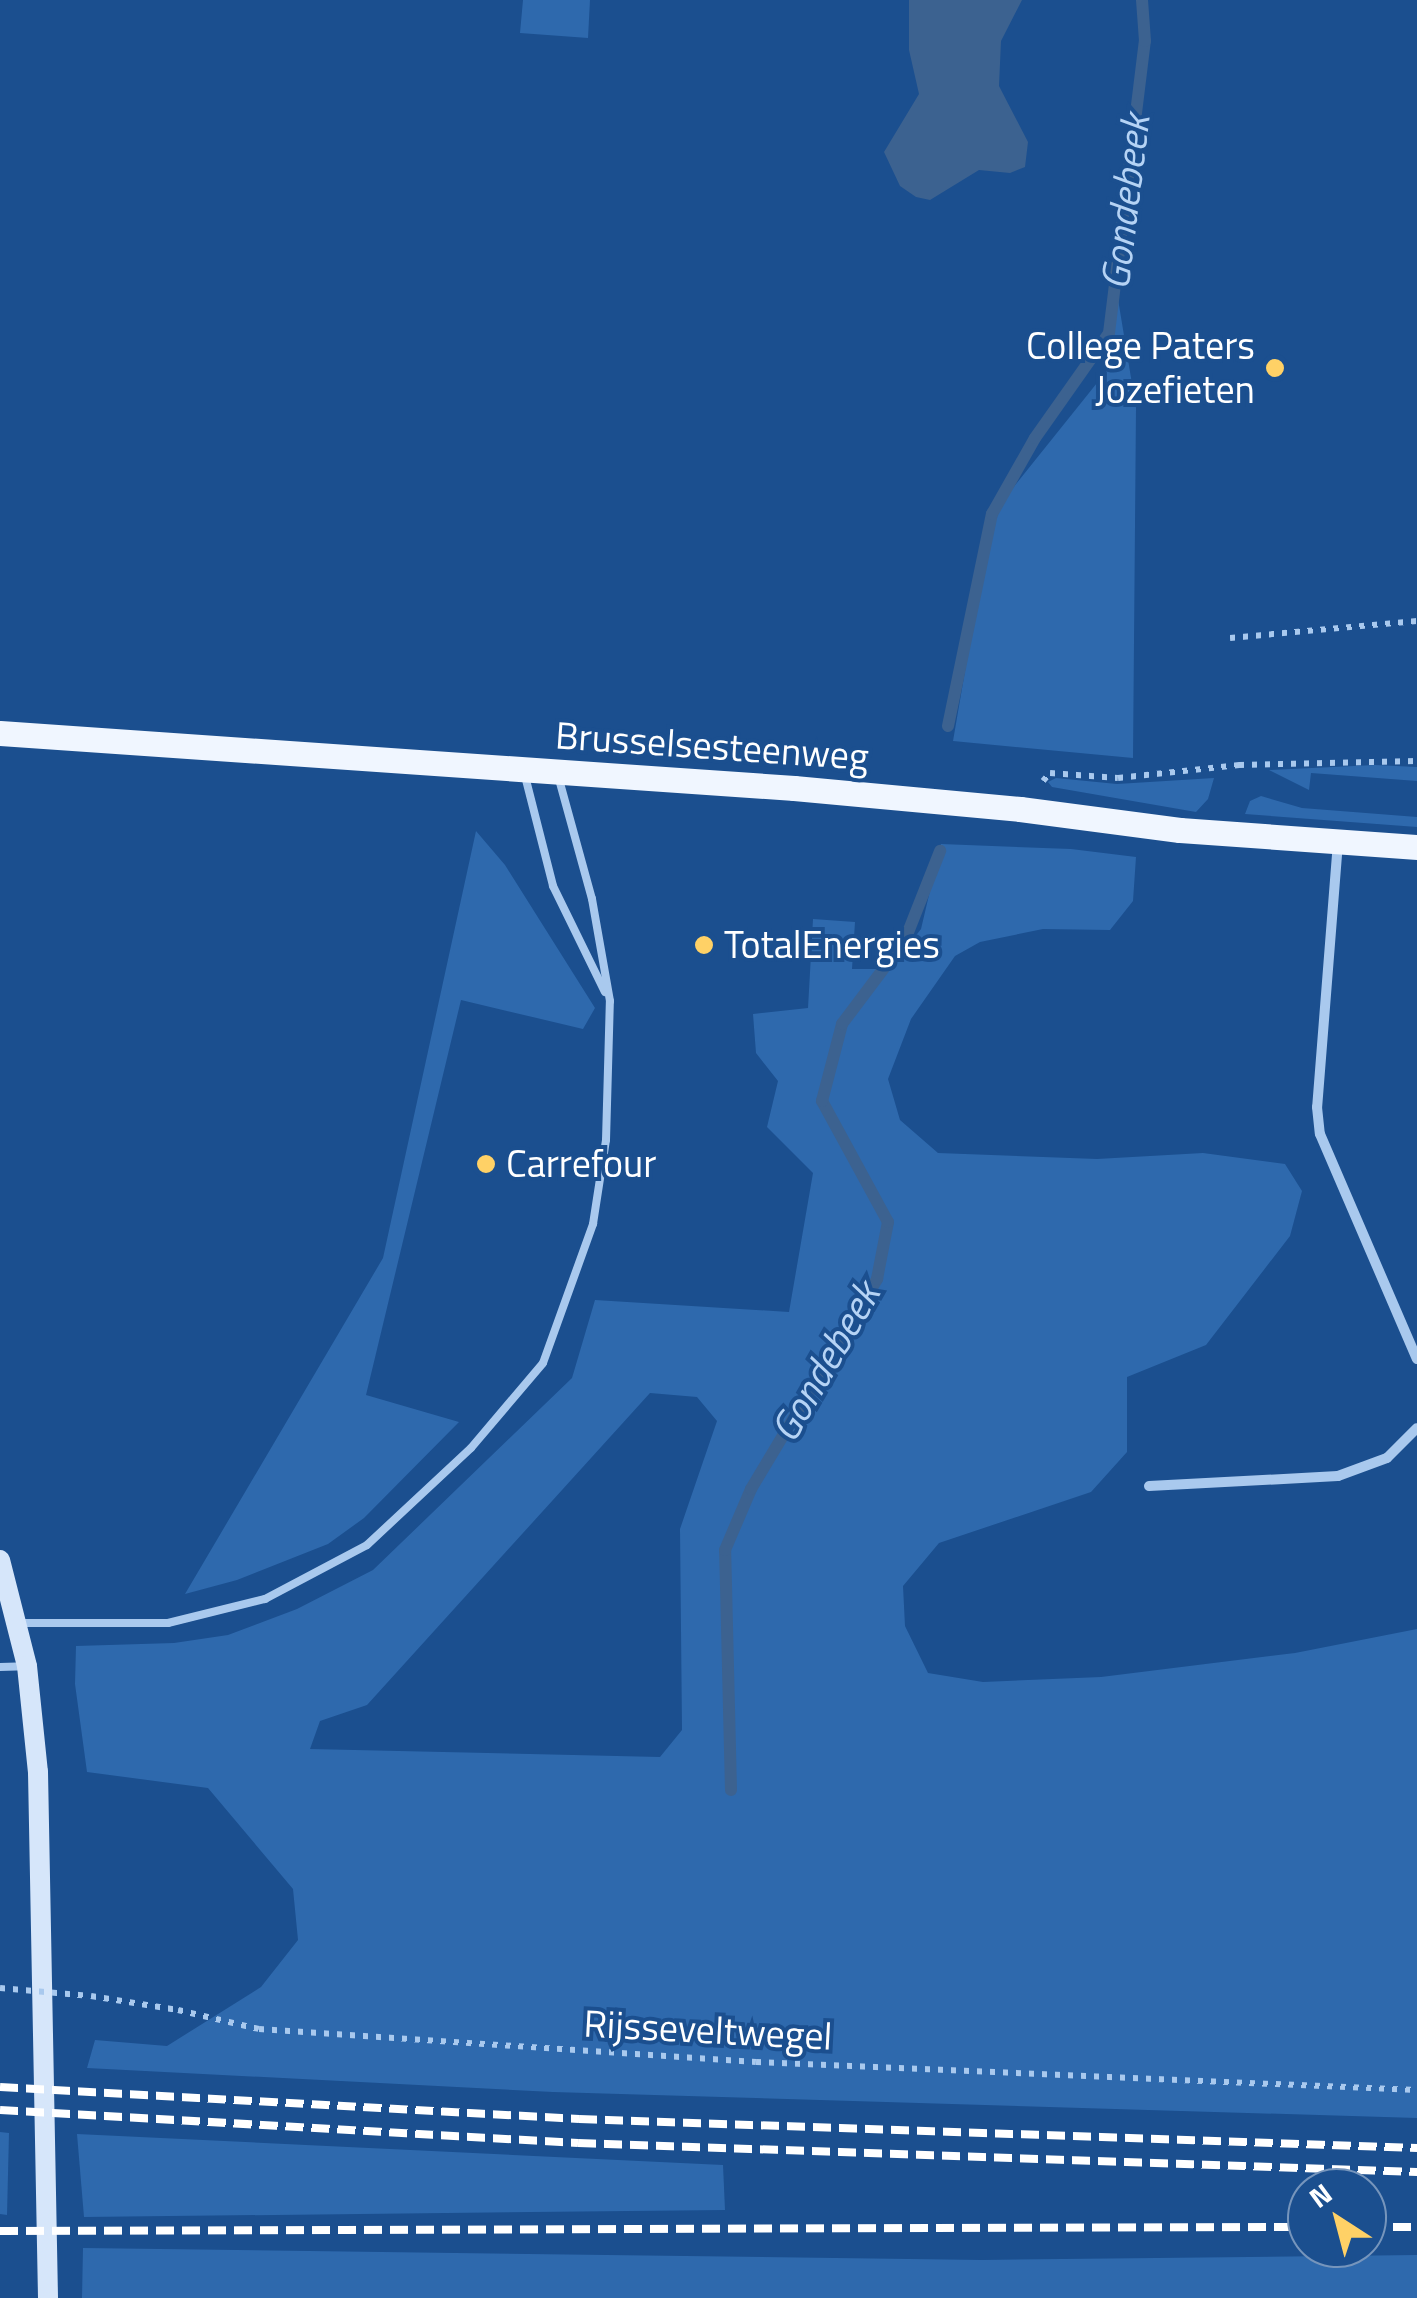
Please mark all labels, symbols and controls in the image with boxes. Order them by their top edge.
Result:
water label: Gondebeek [1090,112,1160,292]
place label: College Paters Jozefieten [1026,323,1255,412]
marker: College Paters Jozefieten [1264,357,1286,379]
street label: Brusselsesteenweg [554,712,870,780]
place label: TotalEnergies [724,922,940,968]
marker: TotalEnergies [693,934,715,956]
place label: Carrefour [506,1141,656,1187]
marker: Carrefour [475,1153,497,1175]
water label: Gondebeek [760,1274,890,1450]
street label: Rijsseveltwegel [582,2001,834,2059]
north arrow [1287,2168,1387,2268]
text: N [1300,2172,1341,2218]

